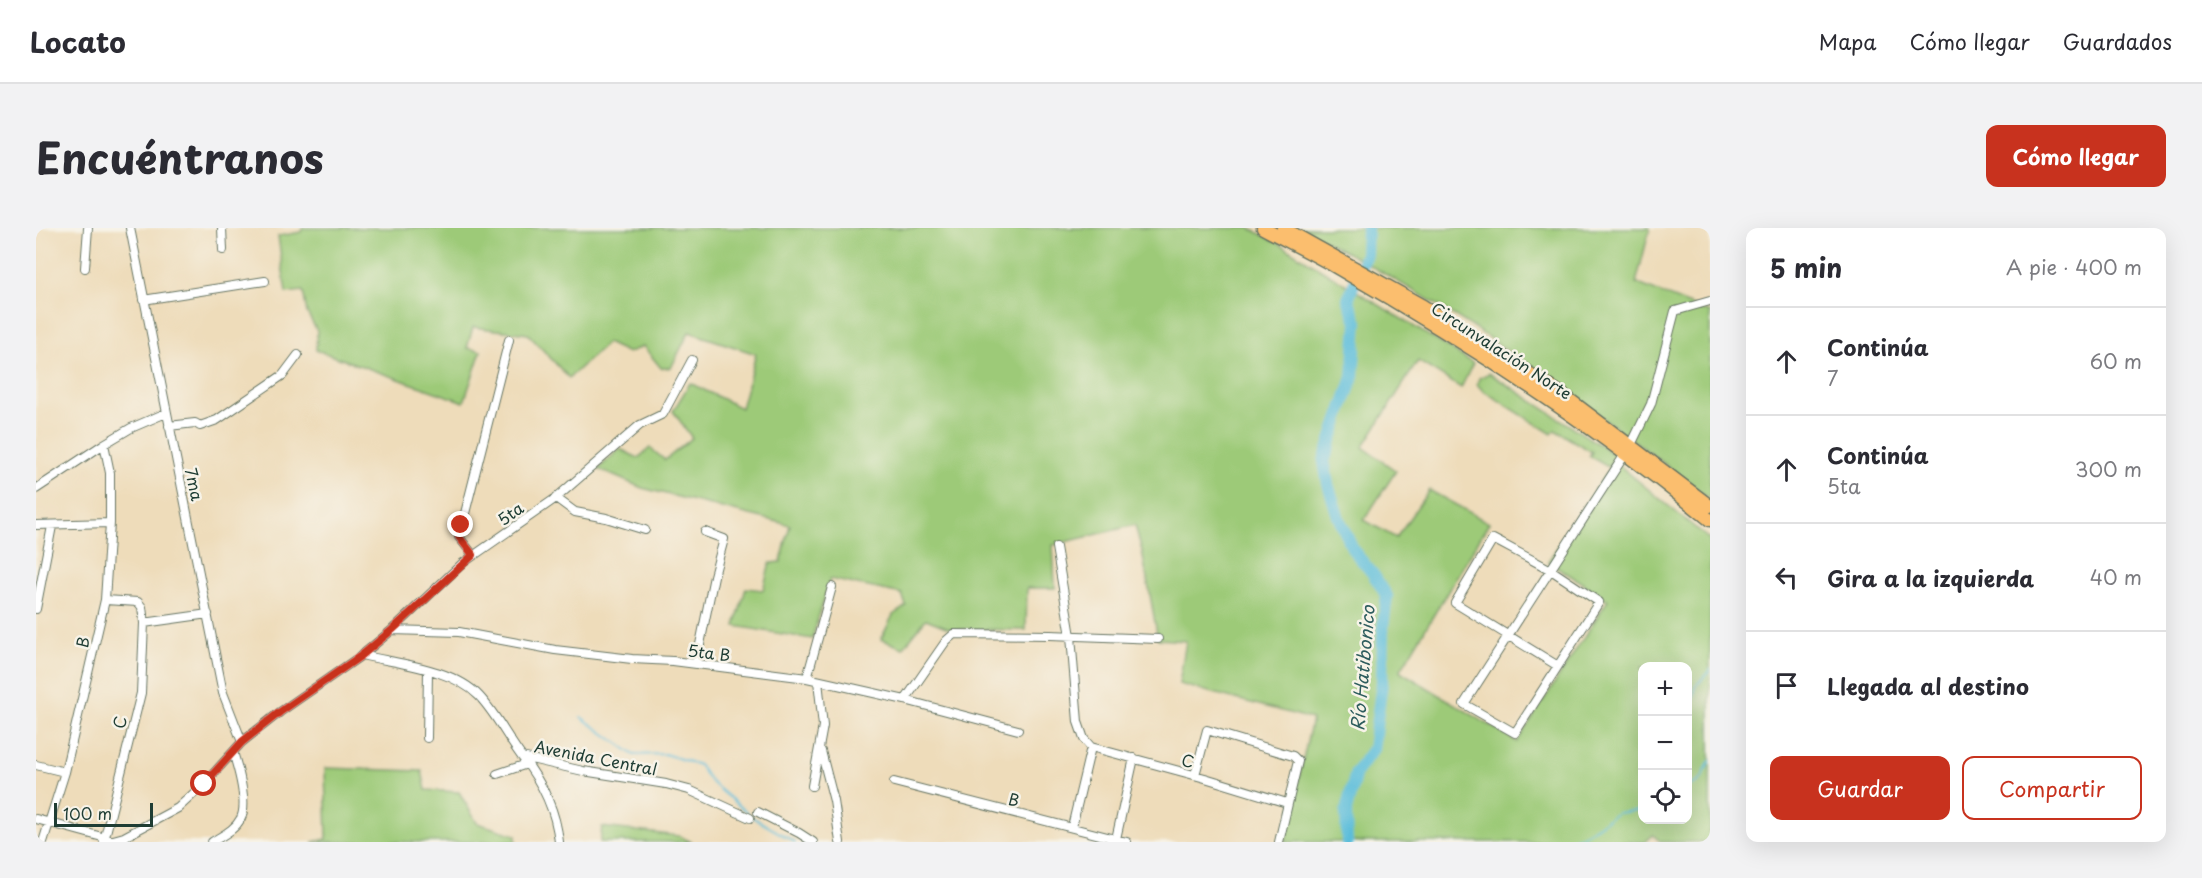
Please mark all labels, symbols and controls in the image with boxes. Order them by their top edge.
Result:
text: Locato [30,20,126,63]
text: Mapa [1819,25,1877,57]
text: Cómo llegar [1910,25,2030,57]
text: Guardados [2063,25,2172,57]
text: Encuéntranos [36,125,324,188]
button: Cómo llegar [1986,125,2166,187]
text: 5 min [1770,248,1842,287]
text: A pie · 400 m [2006,252,2142,282]
street label: Circunvalación Norte [1427,295,1577,405]
text: Continúa [1827,330,1929,363]
icon: ahead [1770,345,1803,378]
text: 60 m [2090,346,2142,376]
text: 7 [1827,363,1838,393]
text: Continúa [1827,438,1929,471]
icon: ahead [1770,453,1803,486]
text: 300 m [2075,454,2142,484]
street label: 7ma [180,465,210,503]
text: 5ta [1827,471,1861,501]
street label: 5ta [492,495,528,531]
route end [447,511,473,537]
icon: left [1770,561,1803,594]
text: Gira a la izquierda [1827,561,2034,594]
text: 40 m [2090,562,2142,592]
water label: Río Hatibonico [1343,603,1381,732]
street label: B [69,634,95,650]
street label: 5ta B [686,637,732,667]
map controls [1638,662,1692,824]
button: + [1638,662,1692,716]
icon: arrive [1770,669,1803,702]
text: Llegada al destino [1827,669,2029,702]
street label: C [106,713,132,731]
button: − [1638,716,1692,770]
street label: Avenida Central [533,733,659,781]
street label: C [1179,747,1197,773]
button: Guardar [1770,756,1950,820]
button: Compartir [1962,756,2142,820]
route start [190,770,216,796]
button: locate [1638,770,1692,824]
street label: B [1006,786,1022,812]
scale bar [54,800,153,828]
text: 100 m [63,801,112,825]

